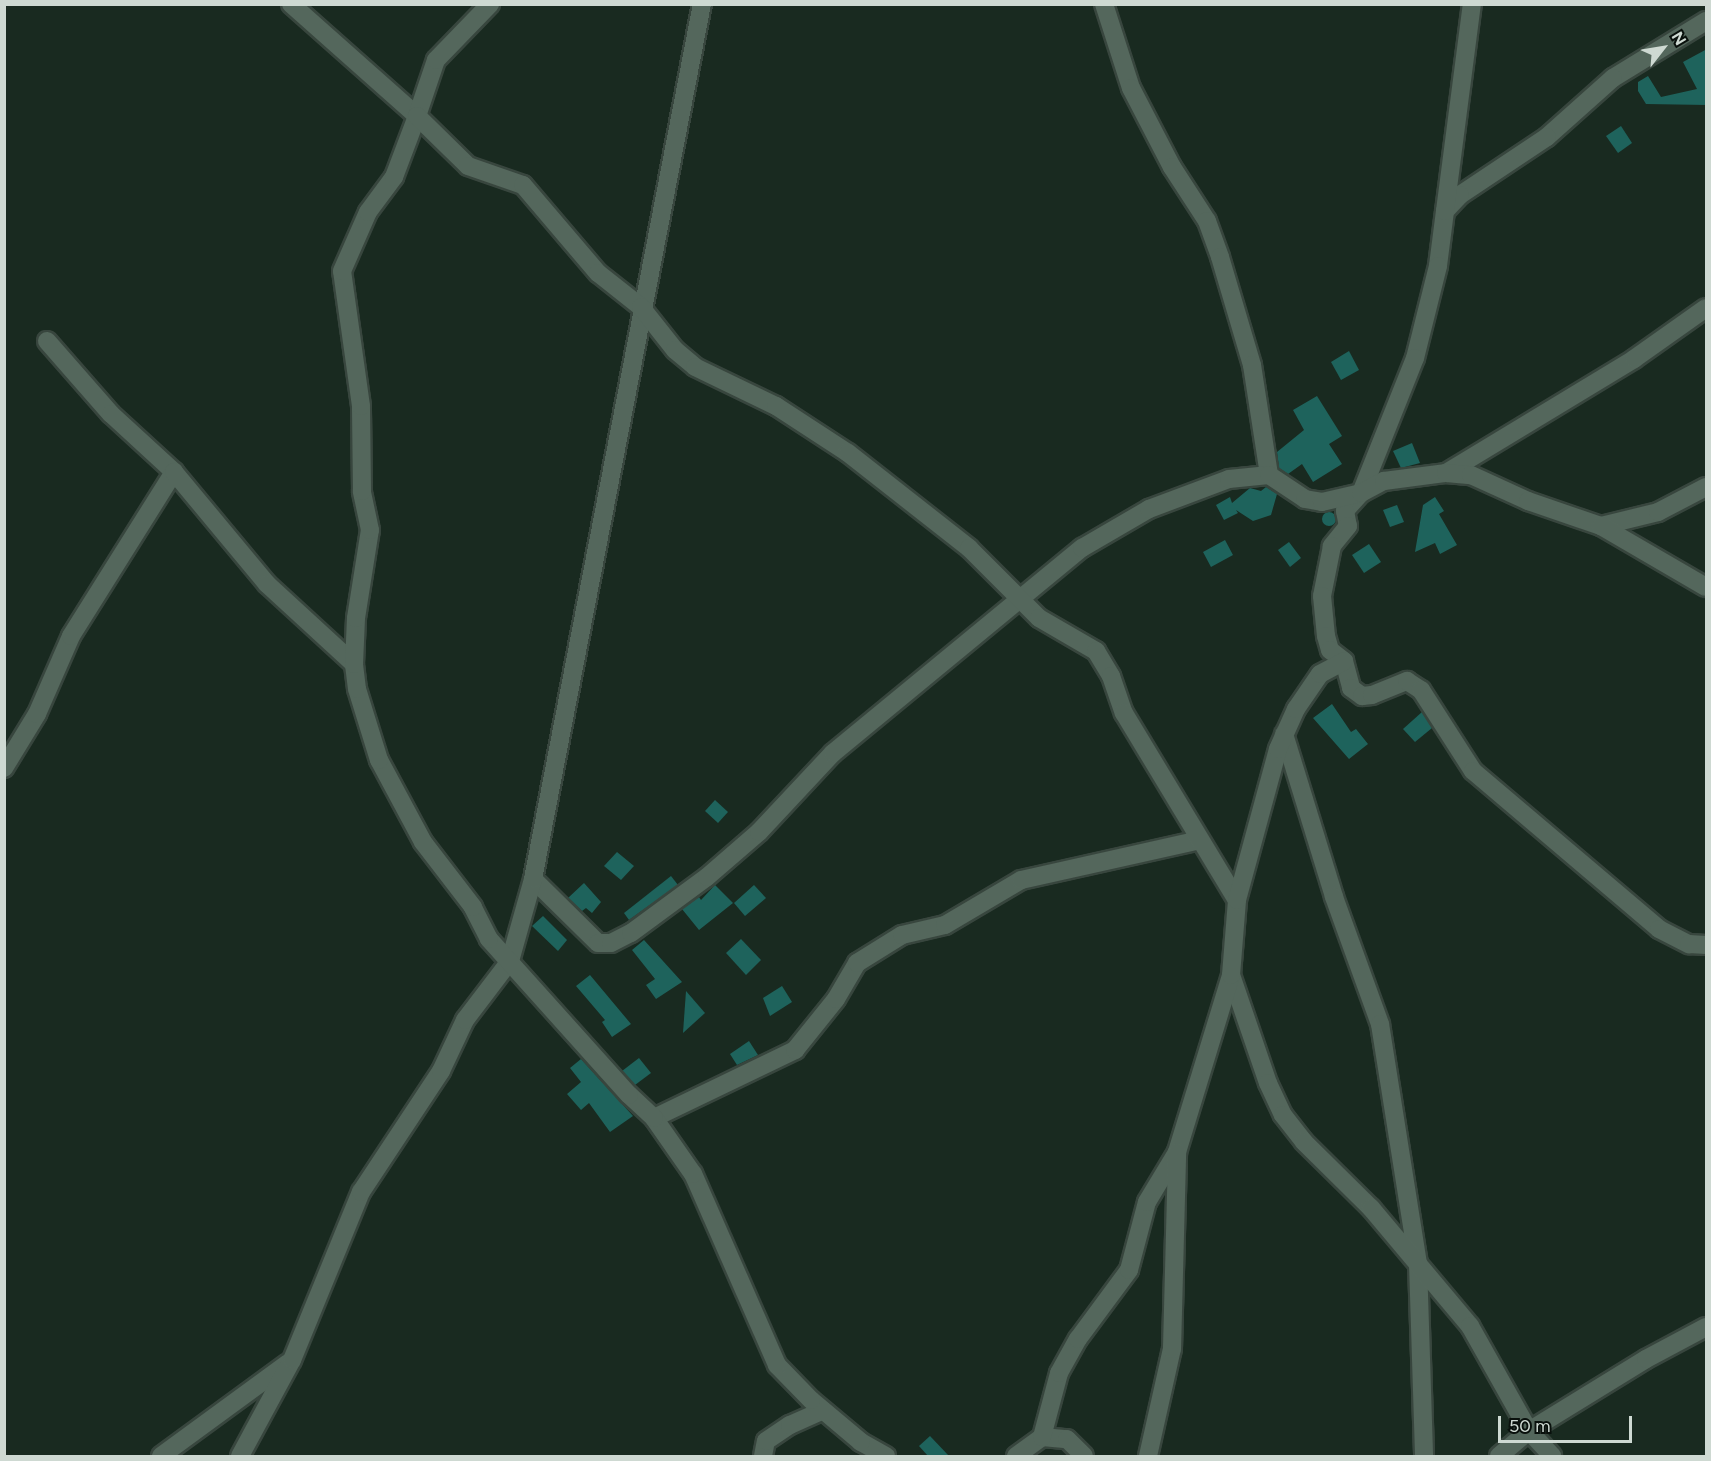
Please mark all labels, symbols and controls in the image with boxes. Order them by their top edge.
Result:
north arrow [1633,18,1693,78]
text: N [1668,28,1690,49]
scale bar [1501,1404,1634,1442]
text: 50 m [1509,1415,1551,1437]

